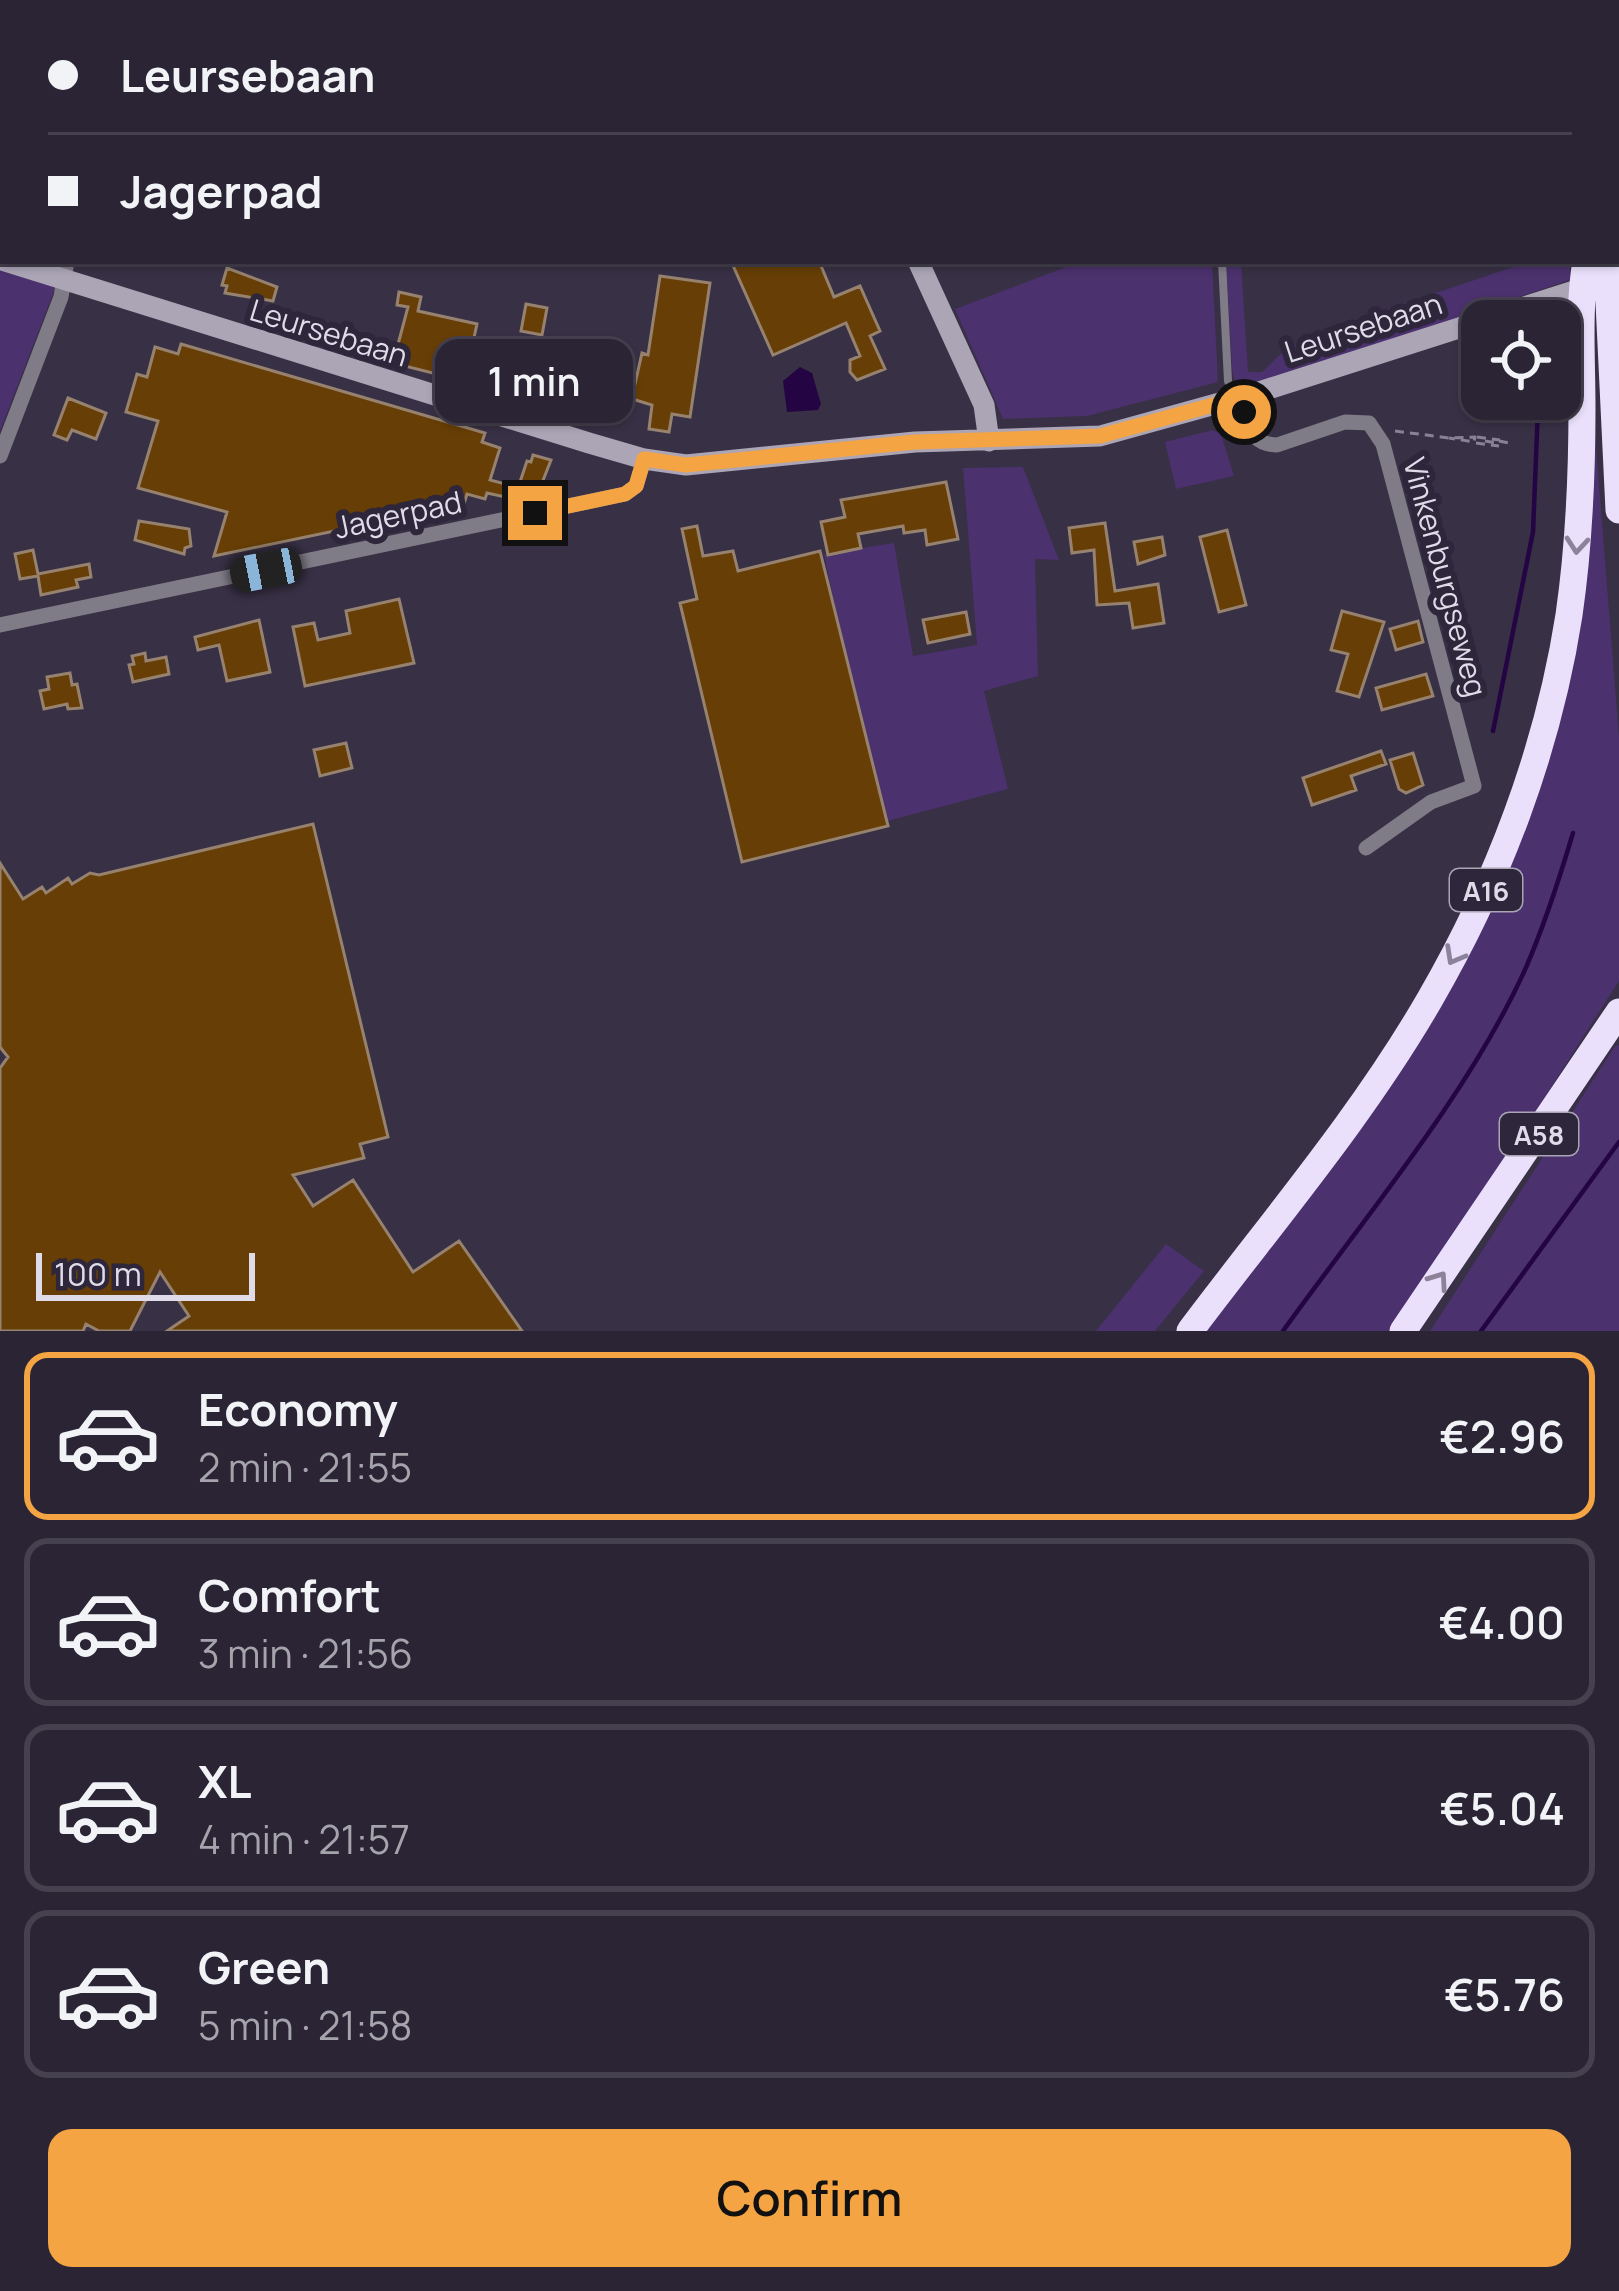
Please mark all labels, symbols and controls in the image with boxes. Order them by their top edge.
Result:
text: Leursebaan [120,44,375,106]
text: Jagerpad [120,160,323,222]
street label: Leursebaan [1279,282,1447,372]
street label: Leursebaan [245,289,413,375]
map controls [1461,300,1581,420]
button: locate [1461,300,1581,420]
callout: 1 min [436,339,634,423]
text: 1 min [488,354,580,408]
route start [1217,385,1271,439]
street label: Vinkenburgseweg [1394,453,1498,701]
street label: Jagerpad [331,481,465,547]
route end [508,486,562,540]
one-way arrow [1565,536,1590,555]
car [227,545,305,595]
road number: A16 [1450,869,1522,911]
one-way arrow [1445,943,1468,964]
road number: A58 [1500,1113,1578,1155]
scale bar [36,1247,255,1300]
text: 100 m [54,1251,142,1296]
one-way arrow [1425,1271,1447,1293]
text: Economy [198,1378,398,1440]
icon: car [54,1382,162,1490]
text: €2.96 [1440,1405,1565,1467]
text: 2 min · 21:55 [198,1440,412,1494]
text: Comfort [198,1564,381,1626]
icon: car [54,1568,162,1676]
text: €4.00 [1439,1591,1565,1653]
text: 3 min · 21:56 [198,1626,413,1680]
text: XL [198,1750,252,1812]
icon: car [54,1754,162,1862]
text: €5.04 [1440,1777,1565,1839]
text: 4 min · 21:57 [198,1812,410,1866]
text: Green [198,1936,330,1998]
icon: car [54,1940,162,2048]
text: €5.76 [1444,1963,1565,2025]
text: 5 min · 21:58 [198,1998,412,2052]
button: Confirm [48,2129,1571,2267]

